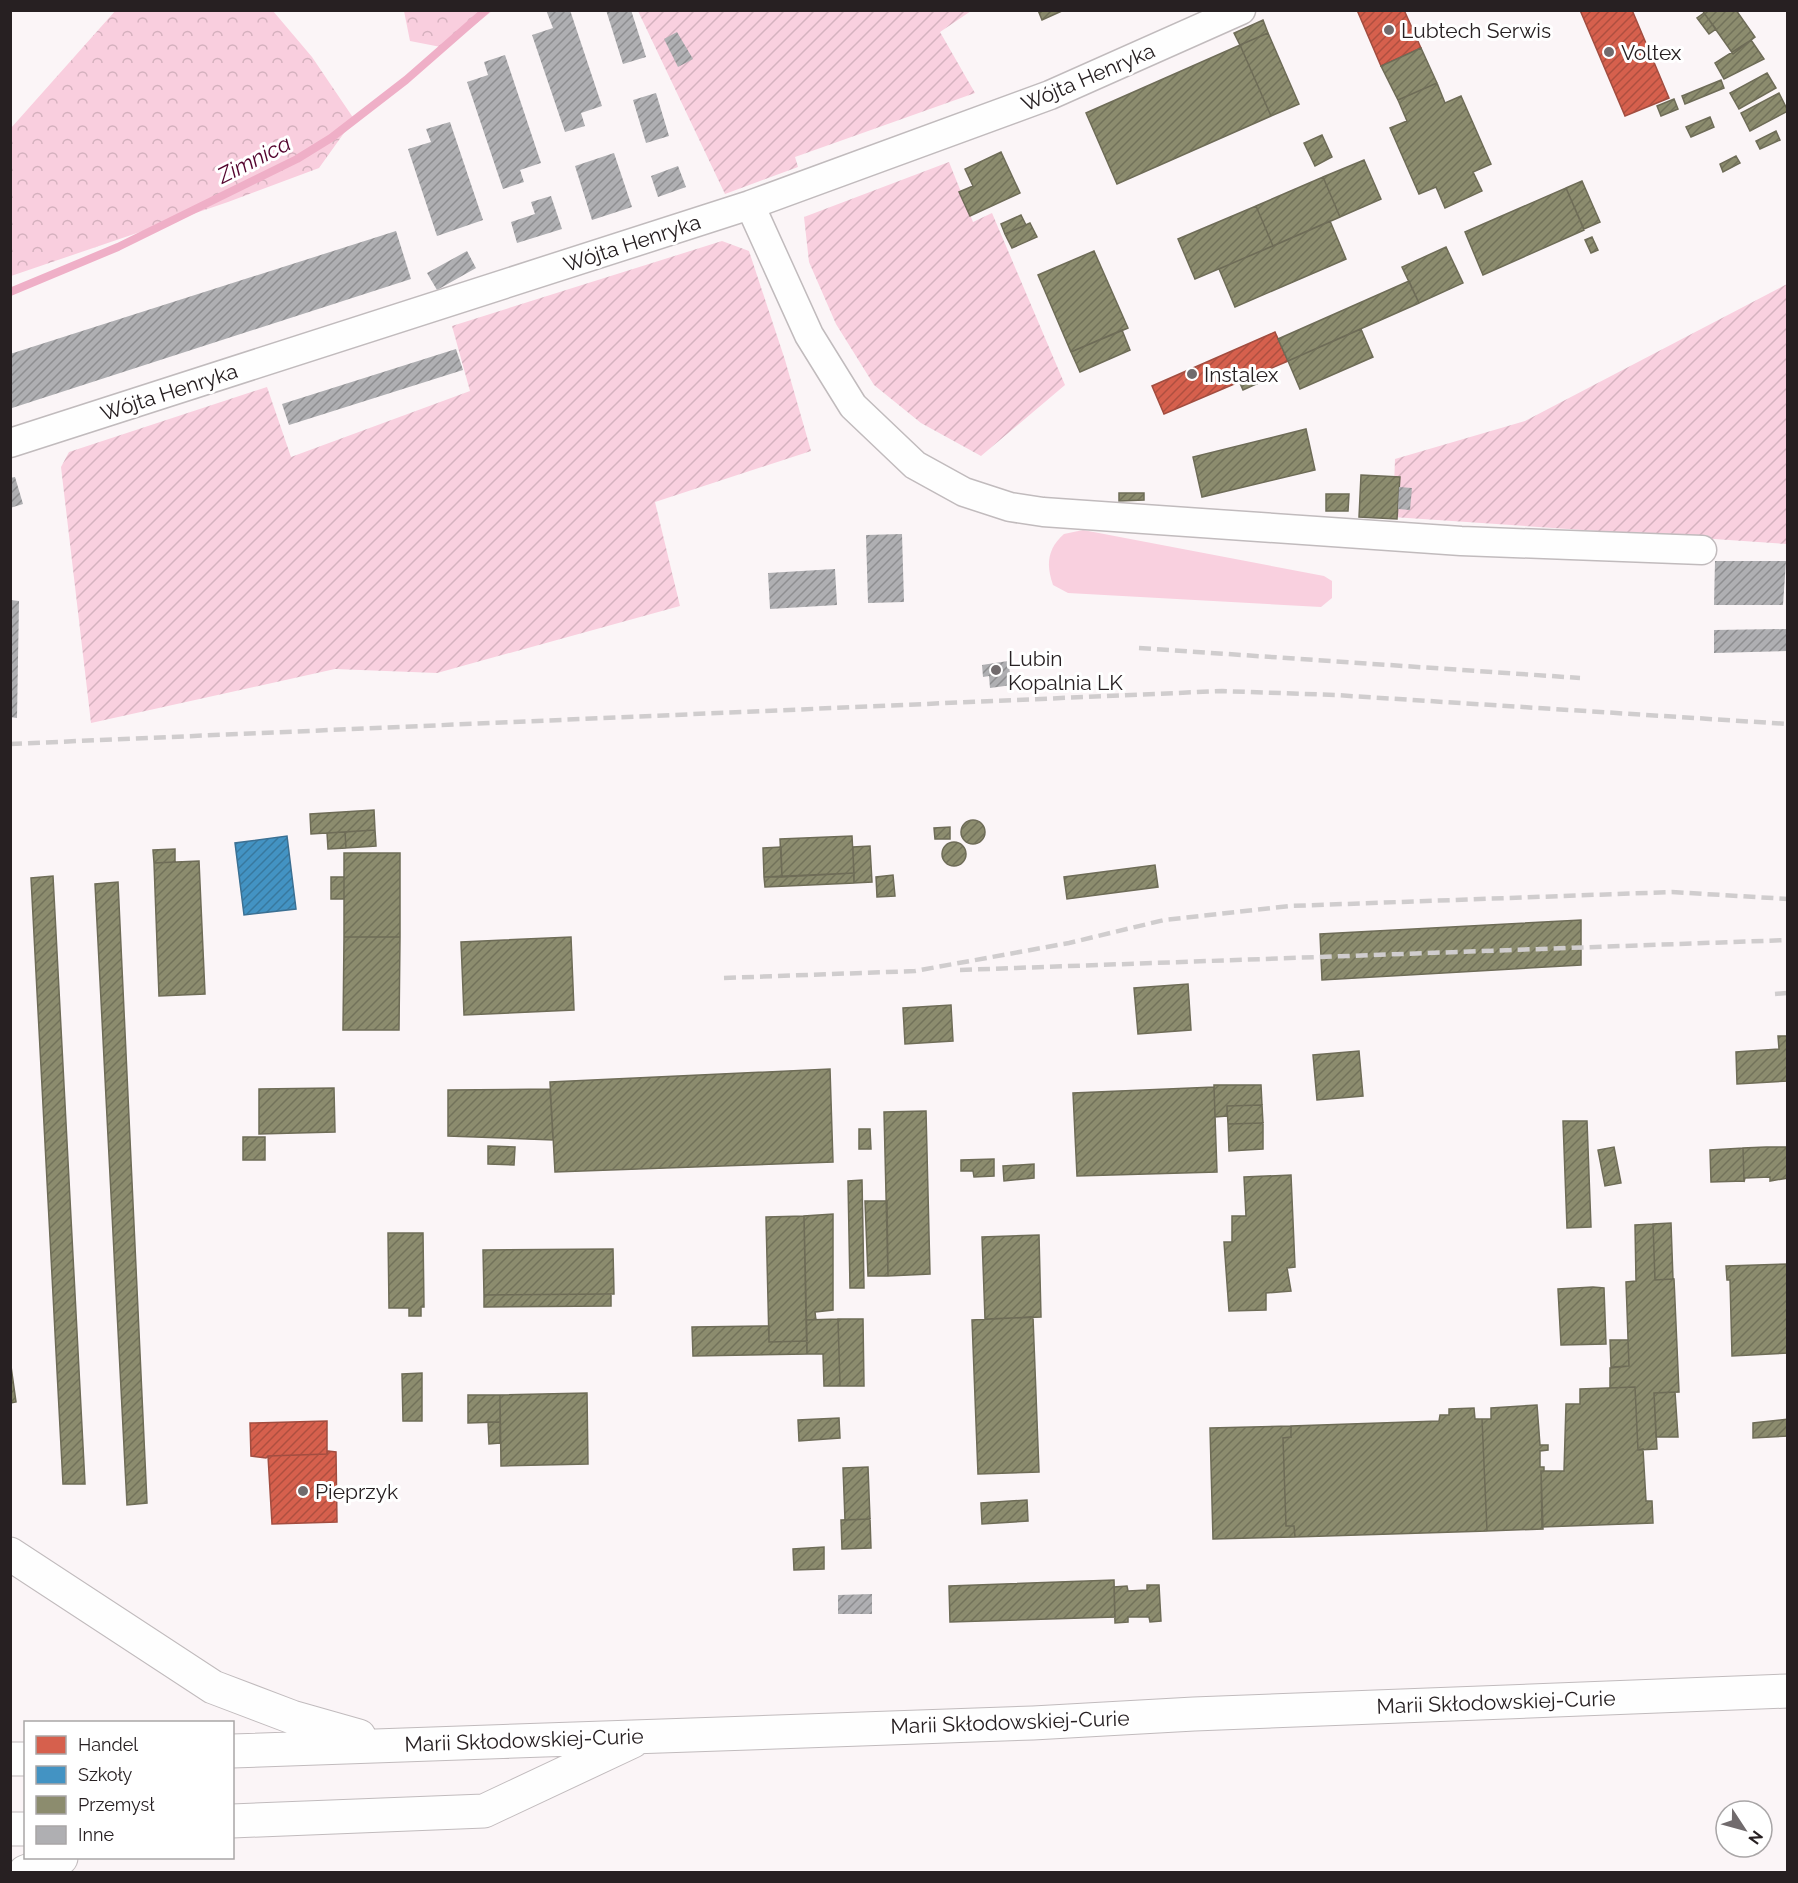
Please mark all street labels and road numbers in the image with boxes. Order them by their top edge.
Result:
street label: Wójta Henryka [1017,38,1159,116]
street label: Wójta Henryka [560,209,704,277]
street label: Wójta Henryka [97,358,241,426]
street label: Marii Skłodowskiej-Curie [1376,1685,1616,1719]
street label: Marii Skłodowskiej-Curie [890,1705,1130,1739]
street label: Marii Skłodowskiej-Curie [404,1723,644,1757]

